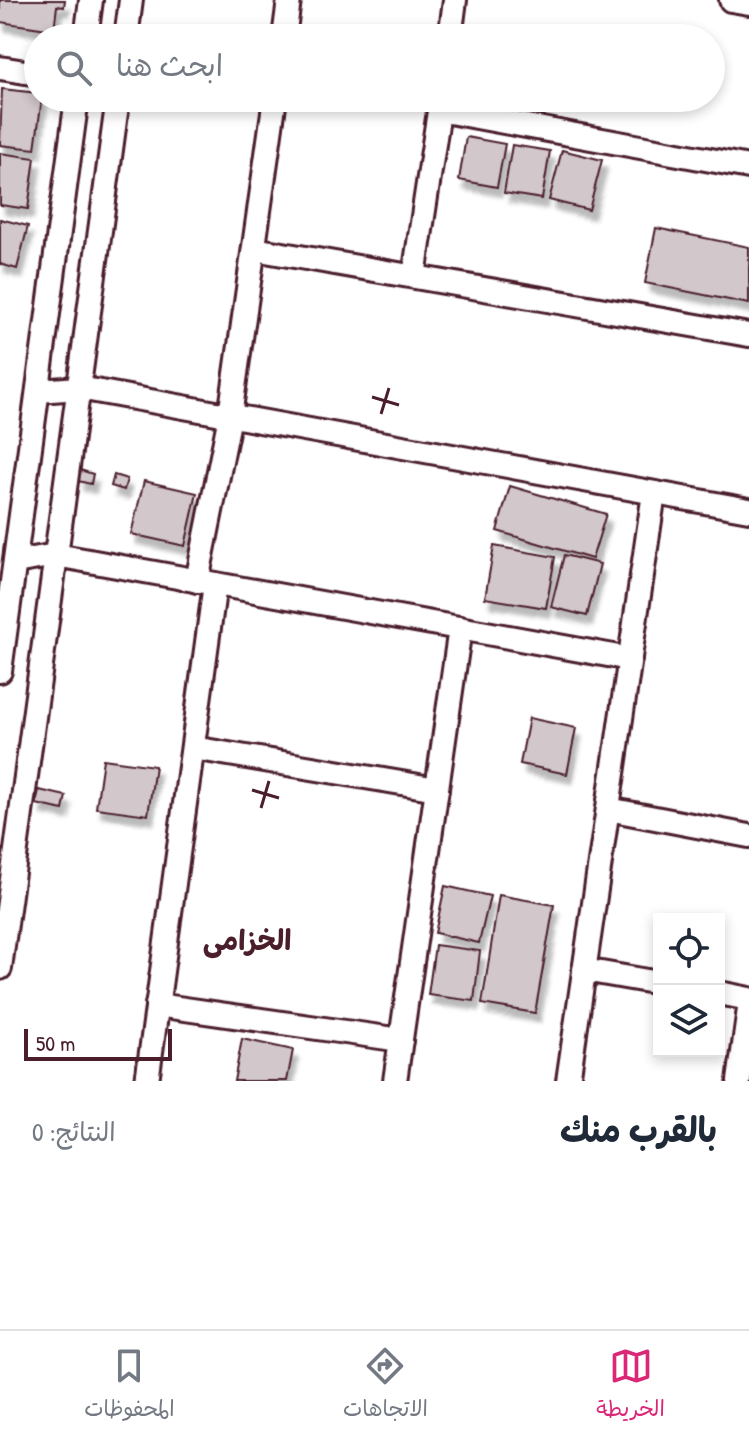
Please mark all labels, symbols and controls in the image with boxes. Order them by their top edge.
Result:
search box [24,24,725,112]
text: ابحث هنا [116,45,223,85]
icon: search [52,46,96,90]
map controls [653,913,725,1057]
button: locate [653,913,725,985]
district label: الخزامى [203,921,291,959]
button: layers [653,985,725,1057]
scale bar [24,1025,172,1061]
text: 50 m [36,1028,75,1058]
text: بالقرب منك [560,1107,717,1153]
text: النتائج: 0 [32,1114,116,1149]
tab: المحفوظات [84,1344,175,1428]
tab: الاتجاهات [343,1344,428,1428]
tab: الخريطة [596,1344,665,1428]

